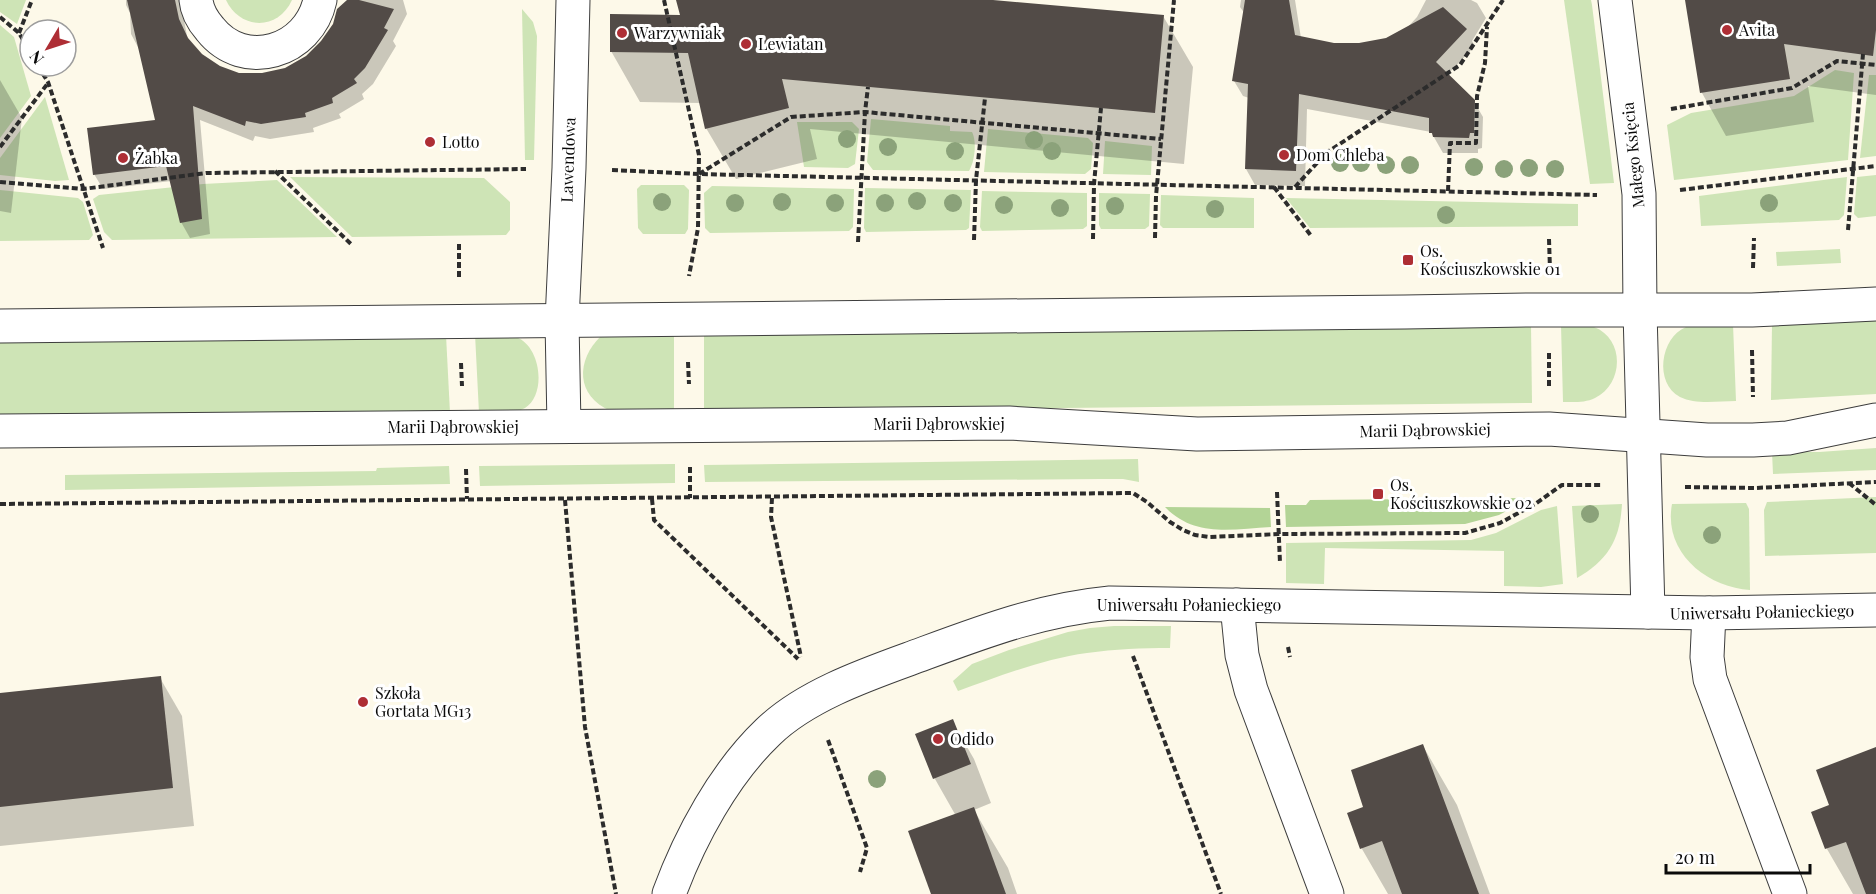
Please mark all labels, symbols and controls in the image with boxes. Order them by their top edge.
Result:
north arrow [18,18,78,78]
place label: Avita [1738,19,1775,40]
place label: Warzywniak [633,22,722,43]
marker: Avita [1720,23,1734,37]
marker: Warzywniak [615,26,629,40]
place label: Lewiatan [758,33,824,54]
marker: Lewiatan [739,37,753,51]
text: N [24,46,48,69]
street label: Małego Księcia [1617,101,1648,209]
street label: Lawendowa [556,117,579,203]
place label: Lotto [442,131,480,152]
marker: Lotto [423,135,437,149]
place label: Dom Chleba [1296,144,1384,165]
place label: Żabka [135,147,178,168]
marker: Dom Chleba [1277,148,1291,162]
marker: Żabka [116,151,130,165]
place label: Os. Kościuszkowskie 01 [1420,240,1560,279]
marker: Os. Kościuszkowskie 01 [1401,253,1415,267]
street label: Marii Dąbrowskiej [873,413,1005,434]
street label: Marii Dąbrowskiej [387,416,519,437]
street label: Marii Dąbrowskiej [1359,418,1491,441]
place label: Os. Kościuszkowskie 02 [1390,474,1532,513]
marker: Os. Kościuszkowskie 02 [1371,487,1385,501]
street label: Uniwersału Połanieckiego [1097,594,1281,615]
street label: Uniwersału Połanieckiego [1670,599,1855,624]
place label: Szkoła Gortata MG13 [375,682,471,721]
marker: Szkoła Gortata MG13 [356,695,370,709]
place label: Odido [950,728,994,749]
marker: Odido [931,732,945,746]
scale bar [1666,837,1810,875]
text: 20 m [1675,845,1715,869]

